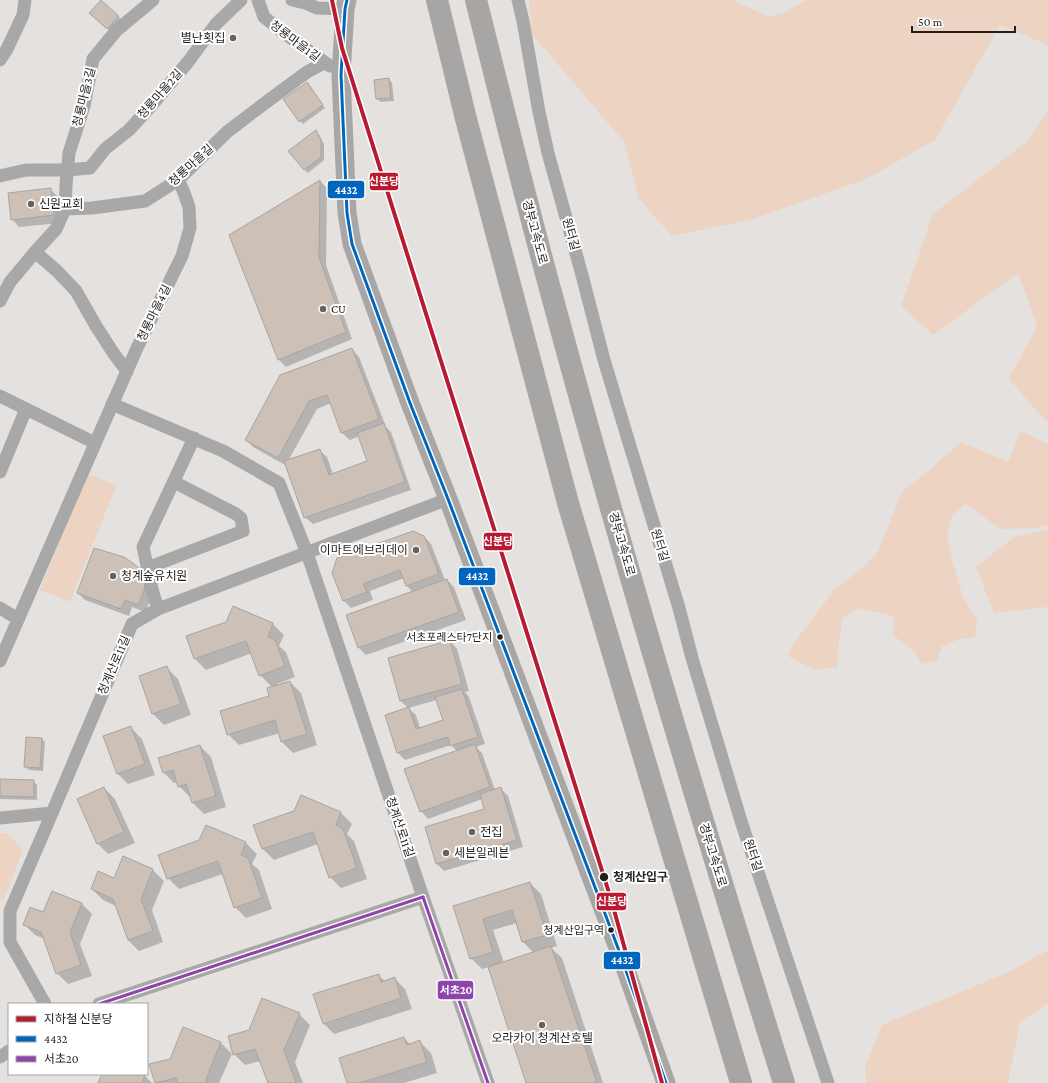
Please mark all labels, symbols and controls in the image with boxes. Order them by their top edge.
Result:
scale bar [912,8,1015,34]
text: 50 m [918,15,943,29]
street label: 청룡마을1길 [267,18,323,64]
place label: 별난횟집 [181,31,225,45]
marker: 별난횟집 [228,33,238,43]
street label: 청룡마을3길 [70,66,98,128]
street label: 청룡마을2길 [135,66,185,122]
street label: 청룡마을길 [166,141,216,189]
line badge: 신분당 [369,172,399,191]
text: 신분당 [369,175,399,187]
line badge: 4432 [327,180,365,199]
text: 4432 [335,184,358,196]
place label: 신원교회 [39,197,83,211]
street label: 경부고속도로 [520,198,550,266]
marker: 신원교회 [26,199,36,209]
street label: 원터길 [560,216,582,252]
street label: 청룡마을4길 [134,282,174,344]
place label: CU [331,302,346,316]
marker: CU [318,304,328,314]
street label: 경부고속도로 [606,510,638,578]
street label: 원터길 [648,527,672,563]
line badge: 신분당 [483,532,513,551]
text: 신분당 [483,535,513,547]
place label: 이마트에브리데이 [320,543,408,557]
marker: 이마트에브리데이 [411,545,421,555]
line badge: 4432 [458,567,496,586]
place label: 청계숲유치원 [121,569,187,583]
text: 4432 [466,570,489,582]
marker: 청계숲유치원 [108,571,118,581]
place label: 서초포레스타7단지 [406,631,492,643]
marker: 서초포레스타7단지 [495,632,505,642]
street label: 청계산로11길 [95,633,133,697]
street label: 청계산로11길 [383,795,417,859]
street label: 경부고속도로 [697,821,729,889]
place label: 전집 [480,825,502,839]
marker: 전집 [467,827,477,837]
street label: 원터길 [741,837,765,873]
place label: 세븐일레븐 [454,846,509,860]
marker: 세븐일레븐 [441,848,451,858]
place label: 청계산입구 [613,870,668,884]
marker: 청계산입구 [598,871,610,883]
line badge: 신분당 [596,892,627,911]
text: 신분당 [597,895,627,907]
place label: 청계산입구역 [543,924,604,936]
marker: 청계산입구역 [606,925,616,935]
line badge: 4432 [603,951,641,970]
text: 4432 [611,954,634,966]
line badge: 서초20 [437,980,474,1000]
text: 서초20 [440,984,473,996]
legend [8,1003,148,1075]
text: 지하철 신분당 [44,1012,113,1026]
marker: 오라카이 청계산호텔 [537,1020,547,1030]
place label: 오라카이 청계산호텔 [491,1031,593,1045]
text: 4432 [44,1032,68,1046]
text: 서초20 [44,1052,79,1066]

